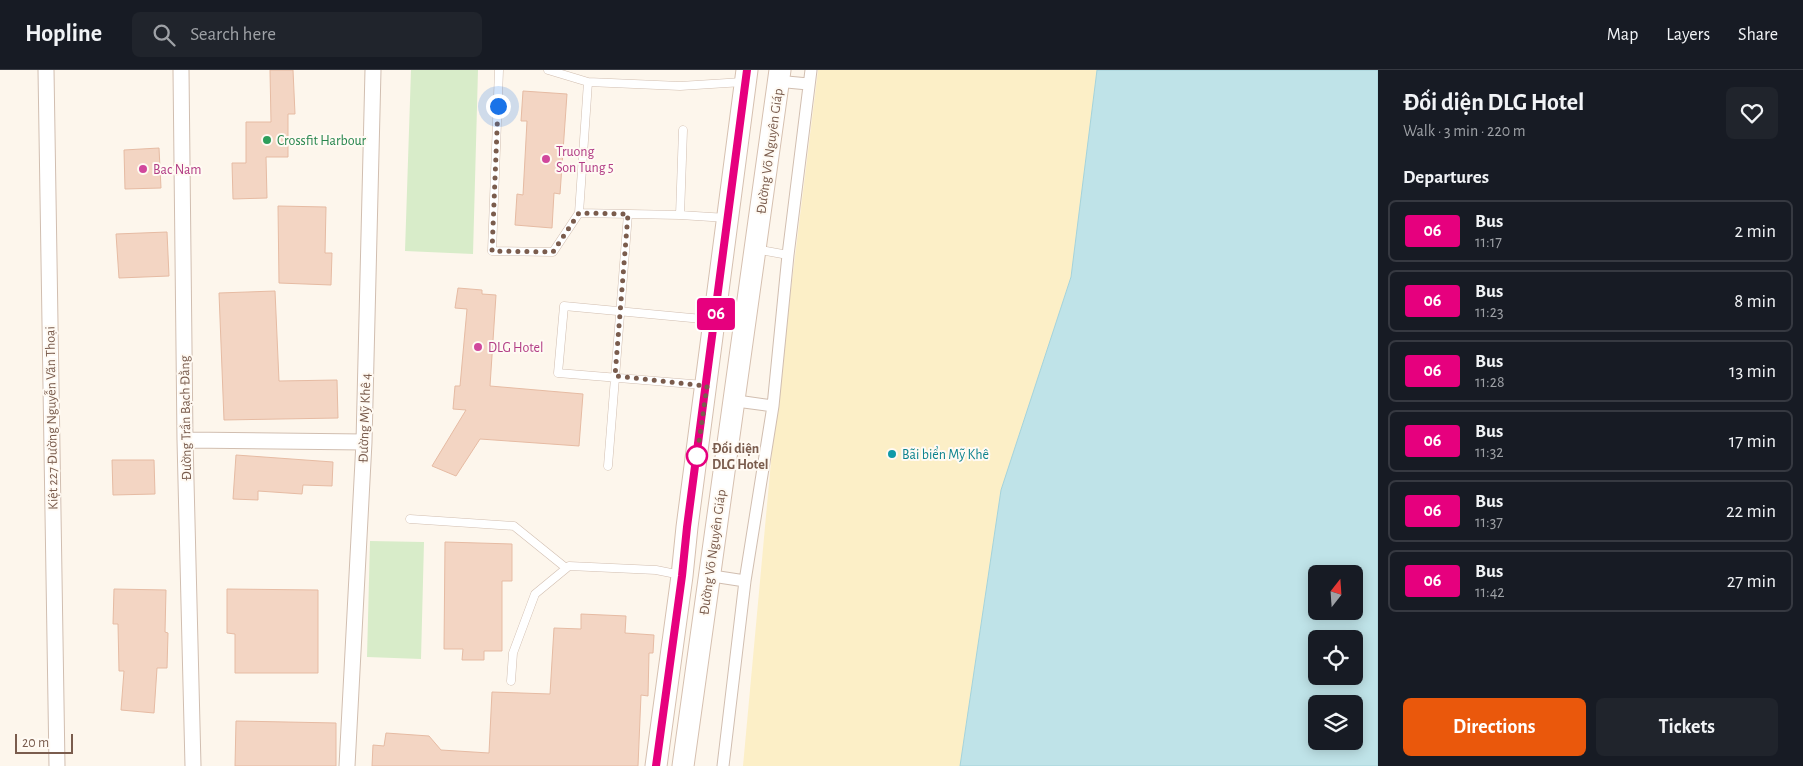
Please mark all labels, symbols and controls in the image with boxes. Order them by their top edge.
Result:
search box [132,12,482,57]
icon: search [150,21,178,49]
text: Hopline [25,22,102,46]
text: Search here [190,25,276,44]
text: Map [1607,26,1638,44]
text: Layers [1666,26,1710,44]
text: Share [1738,26,1778,44]
street label: Đường Võ Nguyên Giáp [754,87,786,215]
button: heart [1726,87,1778,139]
text: Đối diện DLG Hotel [1403,91,1584,115]
your location [486,94,511,119]
text: Walk · 3 min · 220 m [1403,123,1526,139]
marker: Crossfit Harbour [261,134,273,146]
place label: Crossfit Harbour [277,134,367,148]
place label: Truong Son Tung 5 [556,145,614,175]
marker: Truong Son Tung 5 [540,153,552,165]
marker: Bac Nam [137,163,149,175]
place label: Bac Nam [153,163,201,177]
text: Departures [1403,168,1489,187]
text: Bus [1475,212,1503,231]
text: 06 [1423,222,1442,240]
text: 2 min [1735,222,1776,241]
text: 11:17 [1475,234,1502,250]
text: Bus [1475,282,1503,301]
text: 06 [1423,292,1442,310]
text: 8 min [1734,292,1776,311]
line badge: 06 [694,298,738,330]
text: 11:23 [1475,304,1504,320]
text: 06 [707,305,725,323]
street label: Kiệt 227 Đường Nguyễn Văn Thoại [41,326,61,510]
marker: DLG Hotel [472,341,484,353]
place label: DLG Hotel [488,341,543,355]
text: Bus [1475,352,1503,371]
street label: Đường Trần Bạch Đằng [177,355,194,481]
text: 06 [1423,362,1442,380]
text: 13 min [1729,362,1776,381]
street label: Đường Mỹ Khê 4 [356,373,374,463]
text: 11:28 [1475,374,1505,390]
text: Bus [1475,422,1503,441]
text: 06 [1423,432,1442,450]
text: 17 min [1729,432,1776,451]
place label: Đối diện DLG Hotel [712,441,768,472]
text: 11:32 [1475,444,1504,460]
marker: Đối diện DLG Hotel [686,445,708,467]
place label: Bãi biển Mỹ Khê [902,446,989,462]
marker: Bãi biển Mỹ Khê [886,448,898,460]
street label: Đường Võ Nguyên Giáp [697,488,729,616]
text: Bus [1475,492,1503,511]
text: 06 [1423,502,1442,520]
text: 22 min [1726,502,1776,521]
text: 11:37 [1475,514,1503,530]
text: Bus [1475,562,1503,581]
north arrow [1308,565,1362,620]
map controls [1308,565,1363,750]
text: 06 [1423,572,1442,590]
text: 27 min [1727,572,1776,591]
text: 11:42 [1475,584,1505,600]
button: locate [1308,630,1363,685]
button: layers [1308,695,1363,750]
button: Directions [1403,698,1586,756]
button: Tickets [1596,698,1778,756]
scale bar [15,731,72,754]
text: 20 m [22,736,49,750]

